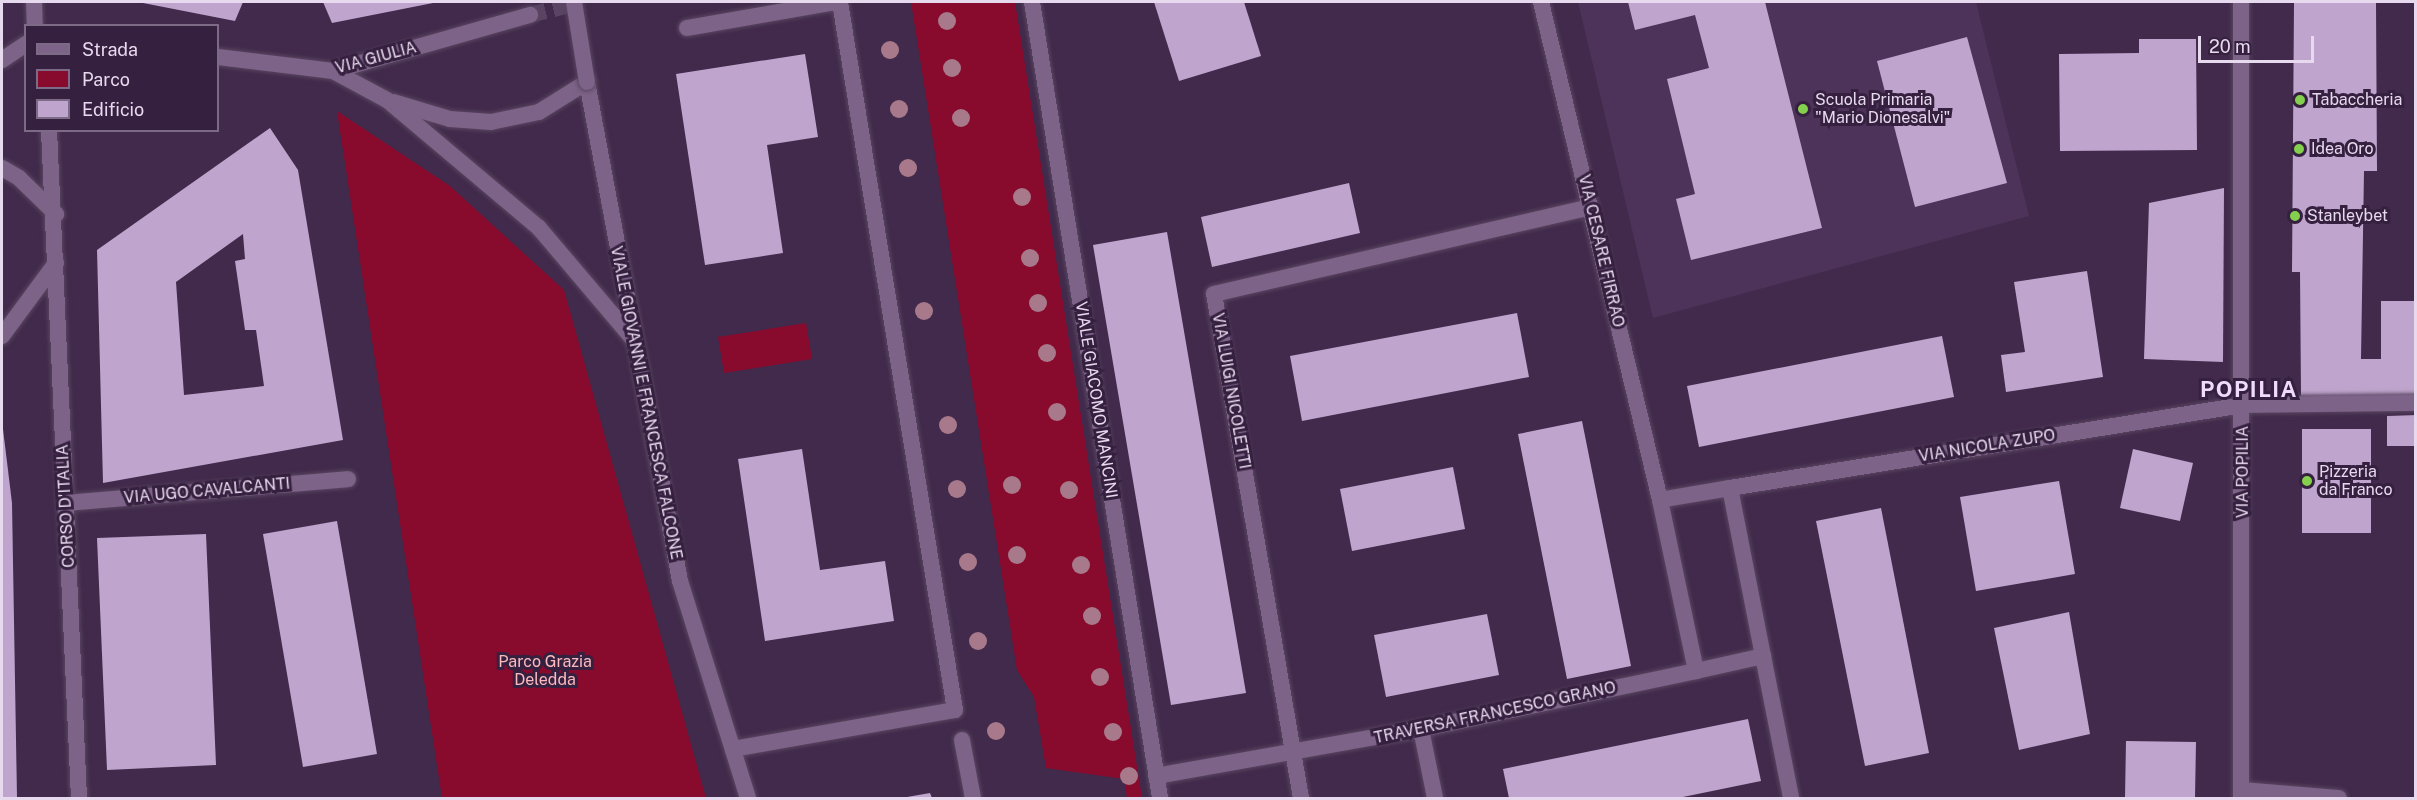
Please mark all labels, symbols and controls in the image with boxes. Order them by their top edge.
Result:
legend [24,24,219,132]
scale bar [2201,24,2316,62]
text: 20 m [2209,36,2251,57]
street label: VIA GIULIA [333,38,419,78]
text: Strada [82,39,138,60]
text: Parco [82,69,130,90]
place label: Scuola Primaria "Mario Dionesalvi" [1815,90,1950,128]
place label: Tabaccheria [2312,90,2402,110]
marker: Tabaccheria [2293,93,2307,107]
text: Edificio [82,99,144,120]
marker: Scuola Primaria "Mario Dionesalvi" [1796,102,1810,116]
place label: Idea Oro [2311,139,2373,159]
marker: Idea Oro [2292,142,2306,156]
street label: VIA CESARE FIRRAO [1574,173,1628,329]
place label: Stanleybet [2307,206,2388,226]
marker: Stanleybet [2288,209,2302,223]
street label: VIALE GIOVANNI E FRANCESCA FALCONE [606,245,686,561]
street label: VIALE GIACOMO MANCINI [1071,300,1121,500]
street label: VIA LUIGI NICOLETTI [1208,312,1254,470]
district label: POPILIA [2200,377,2298,403]
street label: VIA NICOLA ZUPO [1917,426,2057,466]
street label: VIA POPILIA [2233,426,2253,518]
street label: CORSO D'ITALIA [53,444,79,568]
place label: Pizzeria da Franco [2319,462,2393,500]
street label: VIA UGO CAVALCANTI [123,474,291,508]
marker: Pizzeria da Franco [2300,474,2314,488]
park label: Parco Grazia Deledda [498,652,592,690]
street label: TRAVERSA FRANCESCO GRANO [1372,678,1618,748]

